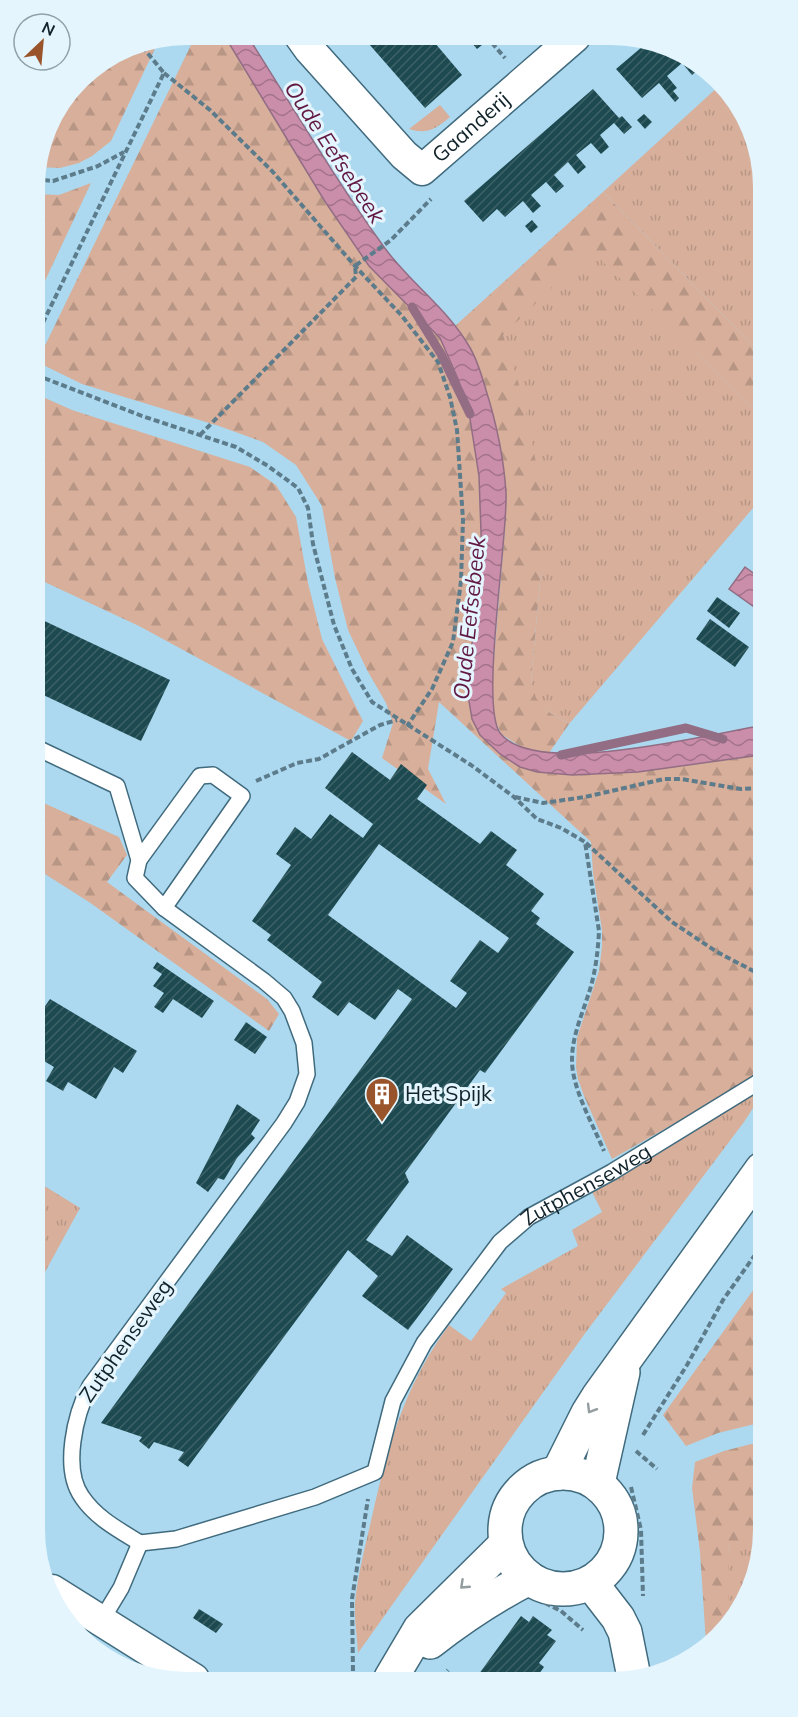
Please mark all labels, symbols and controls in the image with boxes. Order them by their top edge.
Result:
north arrow [12,12,72,72]
text: N [39,17,58,40]
water label: Oude Eefsebeek [279,76,392,229]
street label: Gaanderij [426,86,515,167]
water label: Oude Eefsebeek [447,534,492,701]
building icon: Het Spijk [364,1076,400,1123]
place label: Het Spijk [405,1080,492,1106]
street label: Zutphenseweg [515,1137,655,1230]
street label: Zutphenseweg [73,1274,177,1407]
one-way arrow [586,1403,598,1413]
one-way arrow [460,1577,471,1588]

